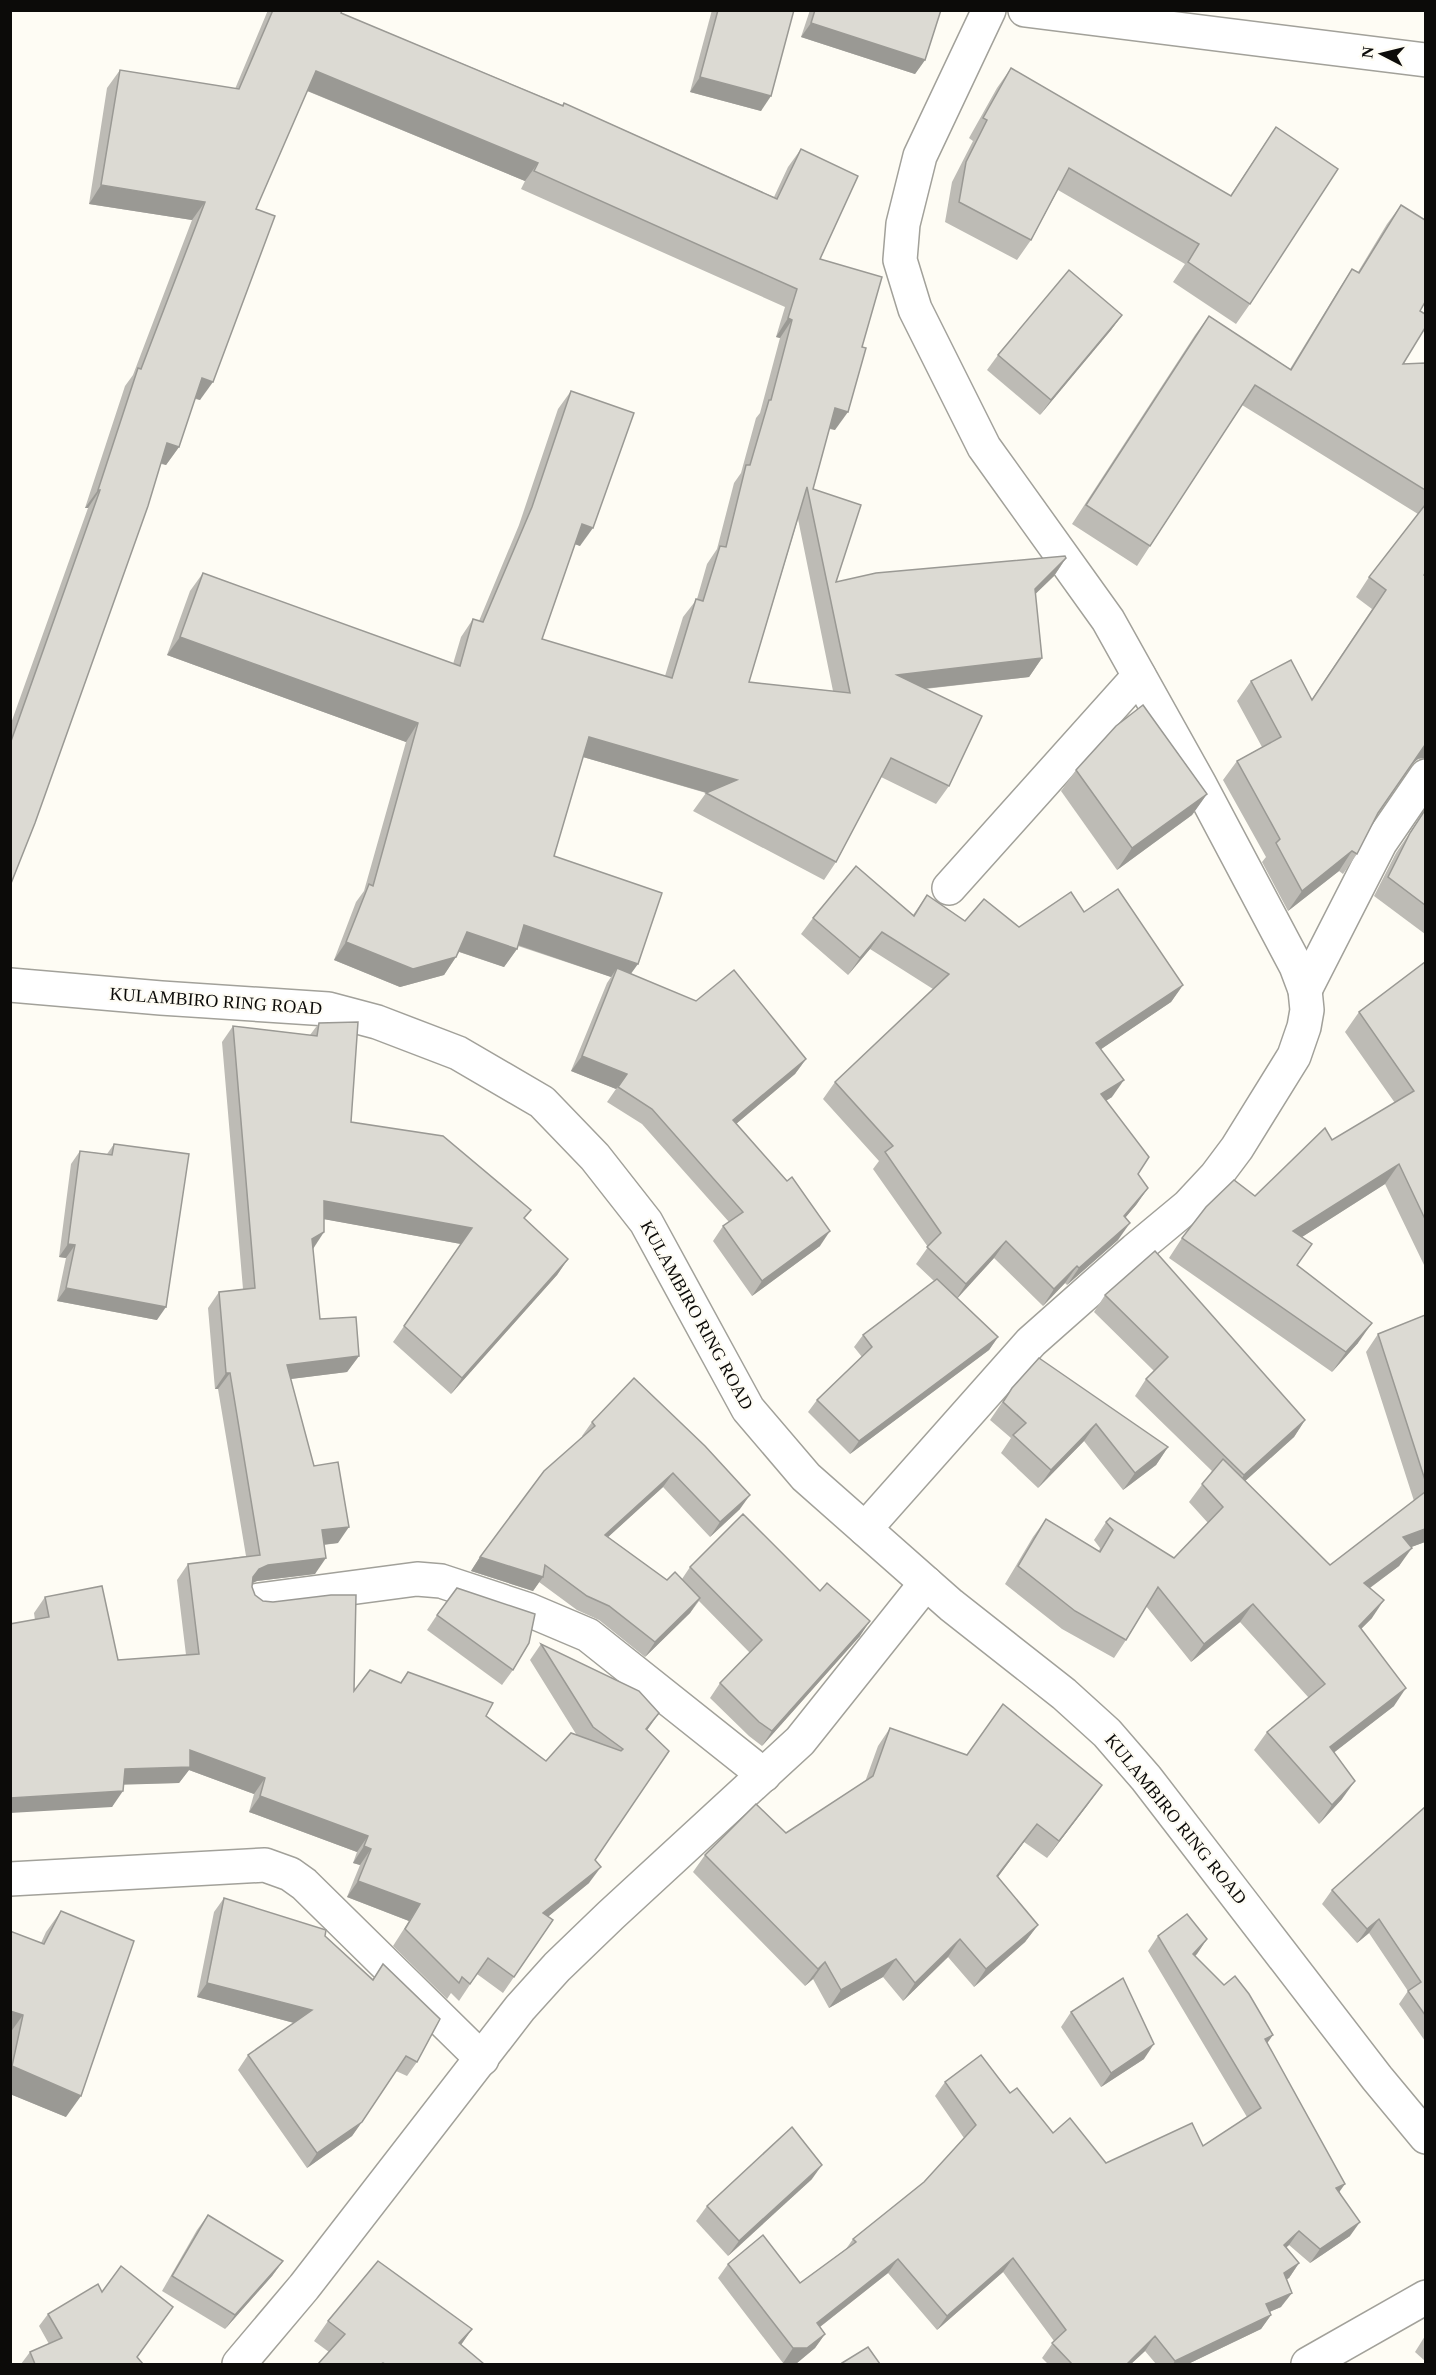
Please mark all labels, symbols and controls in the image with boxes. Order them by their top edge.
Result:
north arrow [1352,24,1412,84]
text: N [1358,45,1377,59]
street label: KULAMBIRO RING ROAD [109,984,323,1018]
street label: KULAMBIRO RING ROAD [637,1217,757,1413]
street label: KULAMBIRO RING ROAD [1101,1730,1251,1908]

